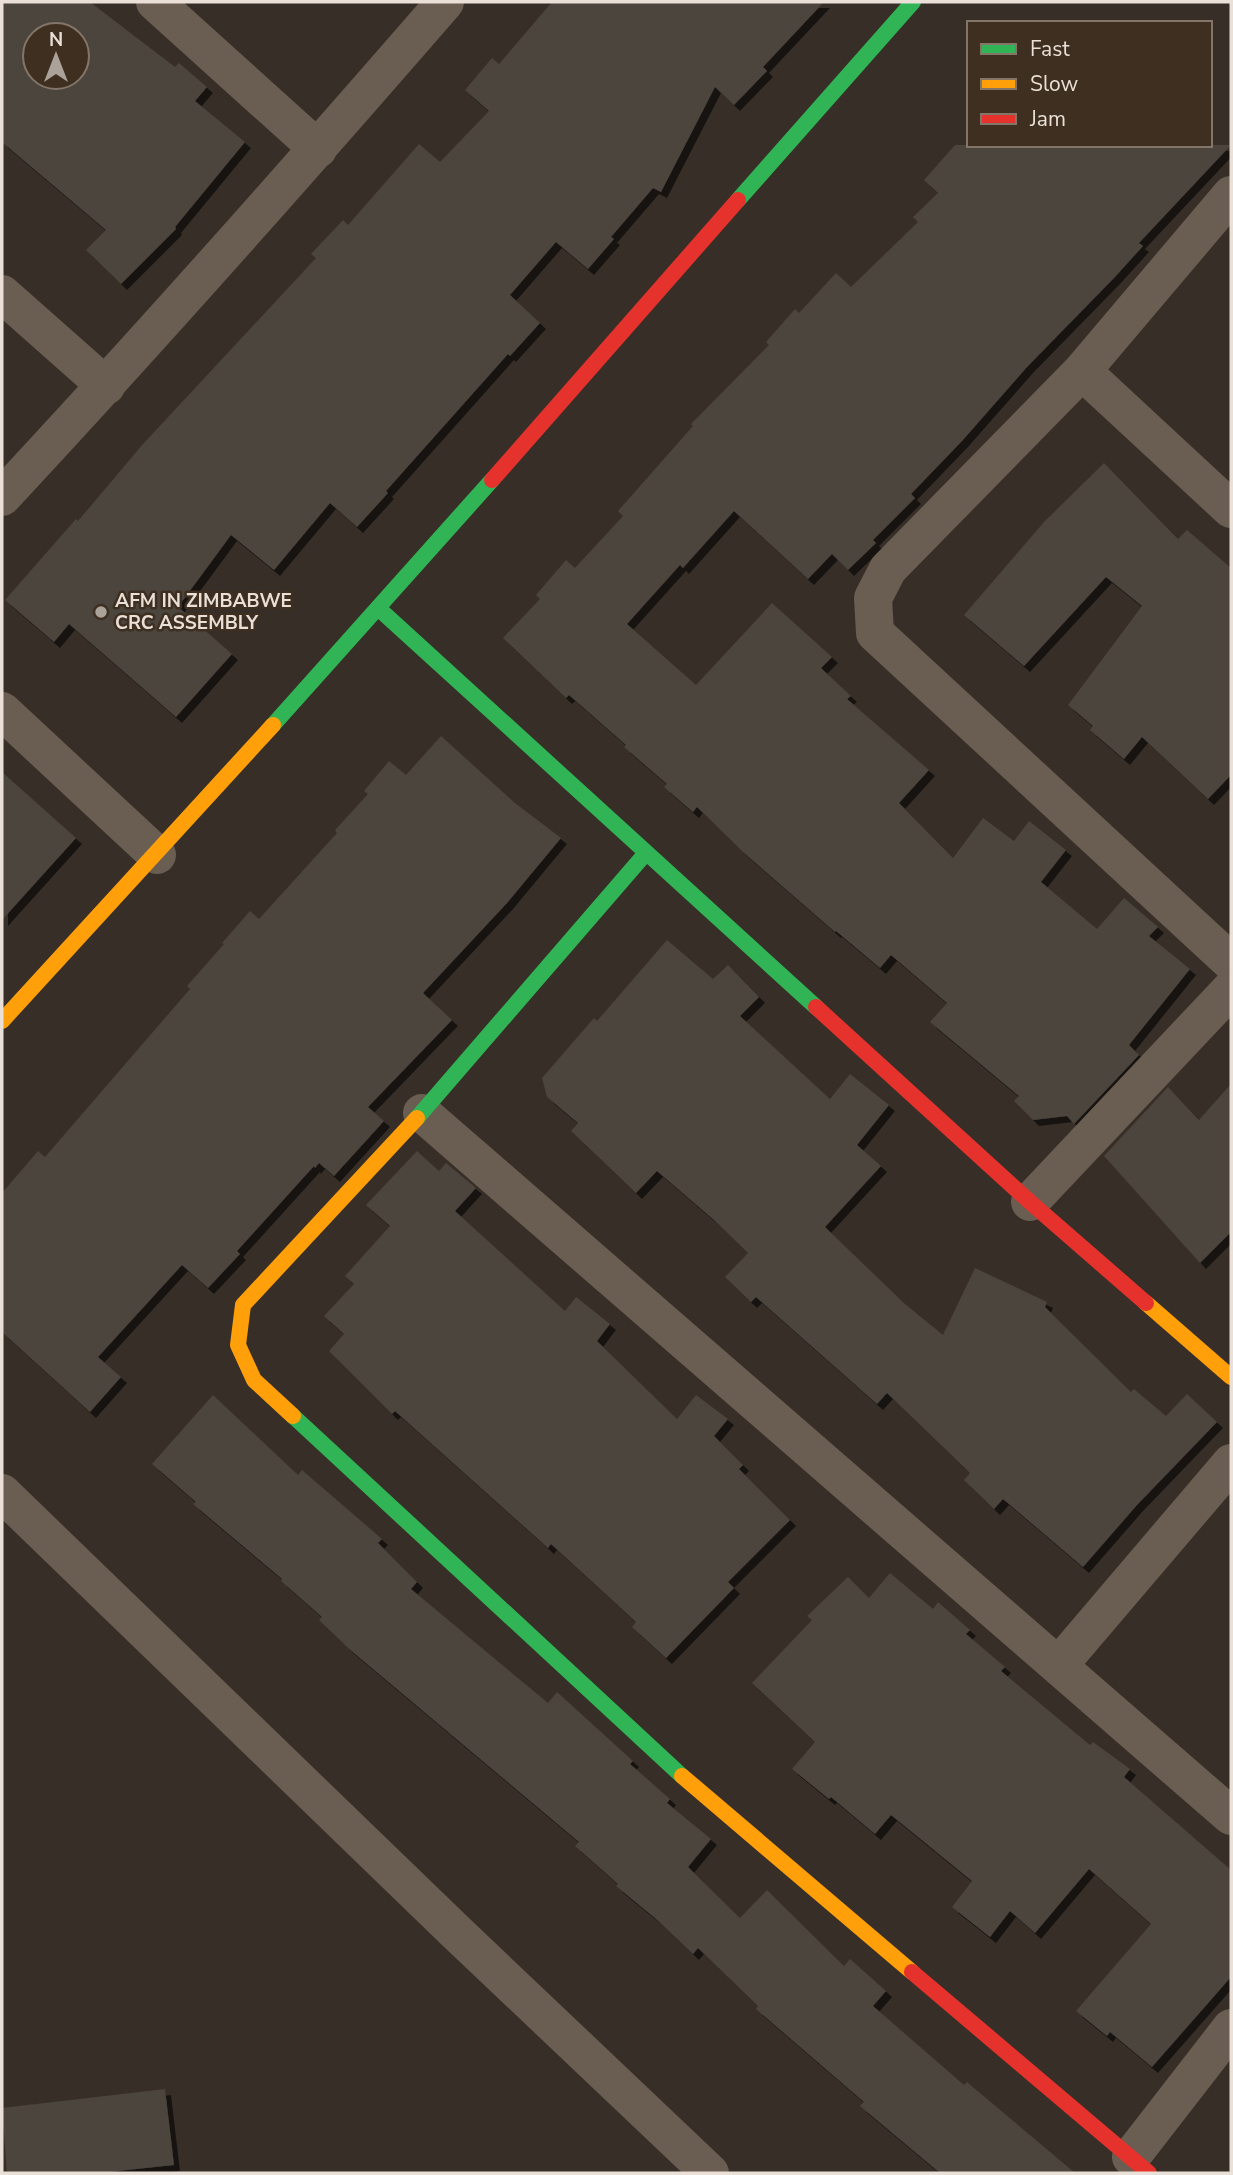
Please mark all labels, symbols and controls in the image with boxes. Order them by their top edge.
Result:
north arrow [21,21,91,91]
legend [967,21,1212,147]
text: N [49,27,63,53]
text: Fast [1030,35,1070,63]
text: Slow [1030,70,1079,98]
text: Jam [1029,105,1066,133]
place label: AFM IN ZIMBABWE CRC ASSEMBLY [115,588,292,636]
marker: AFM IN ZIMBABWE CRC ASSEMBLY [93,604,109,620]

